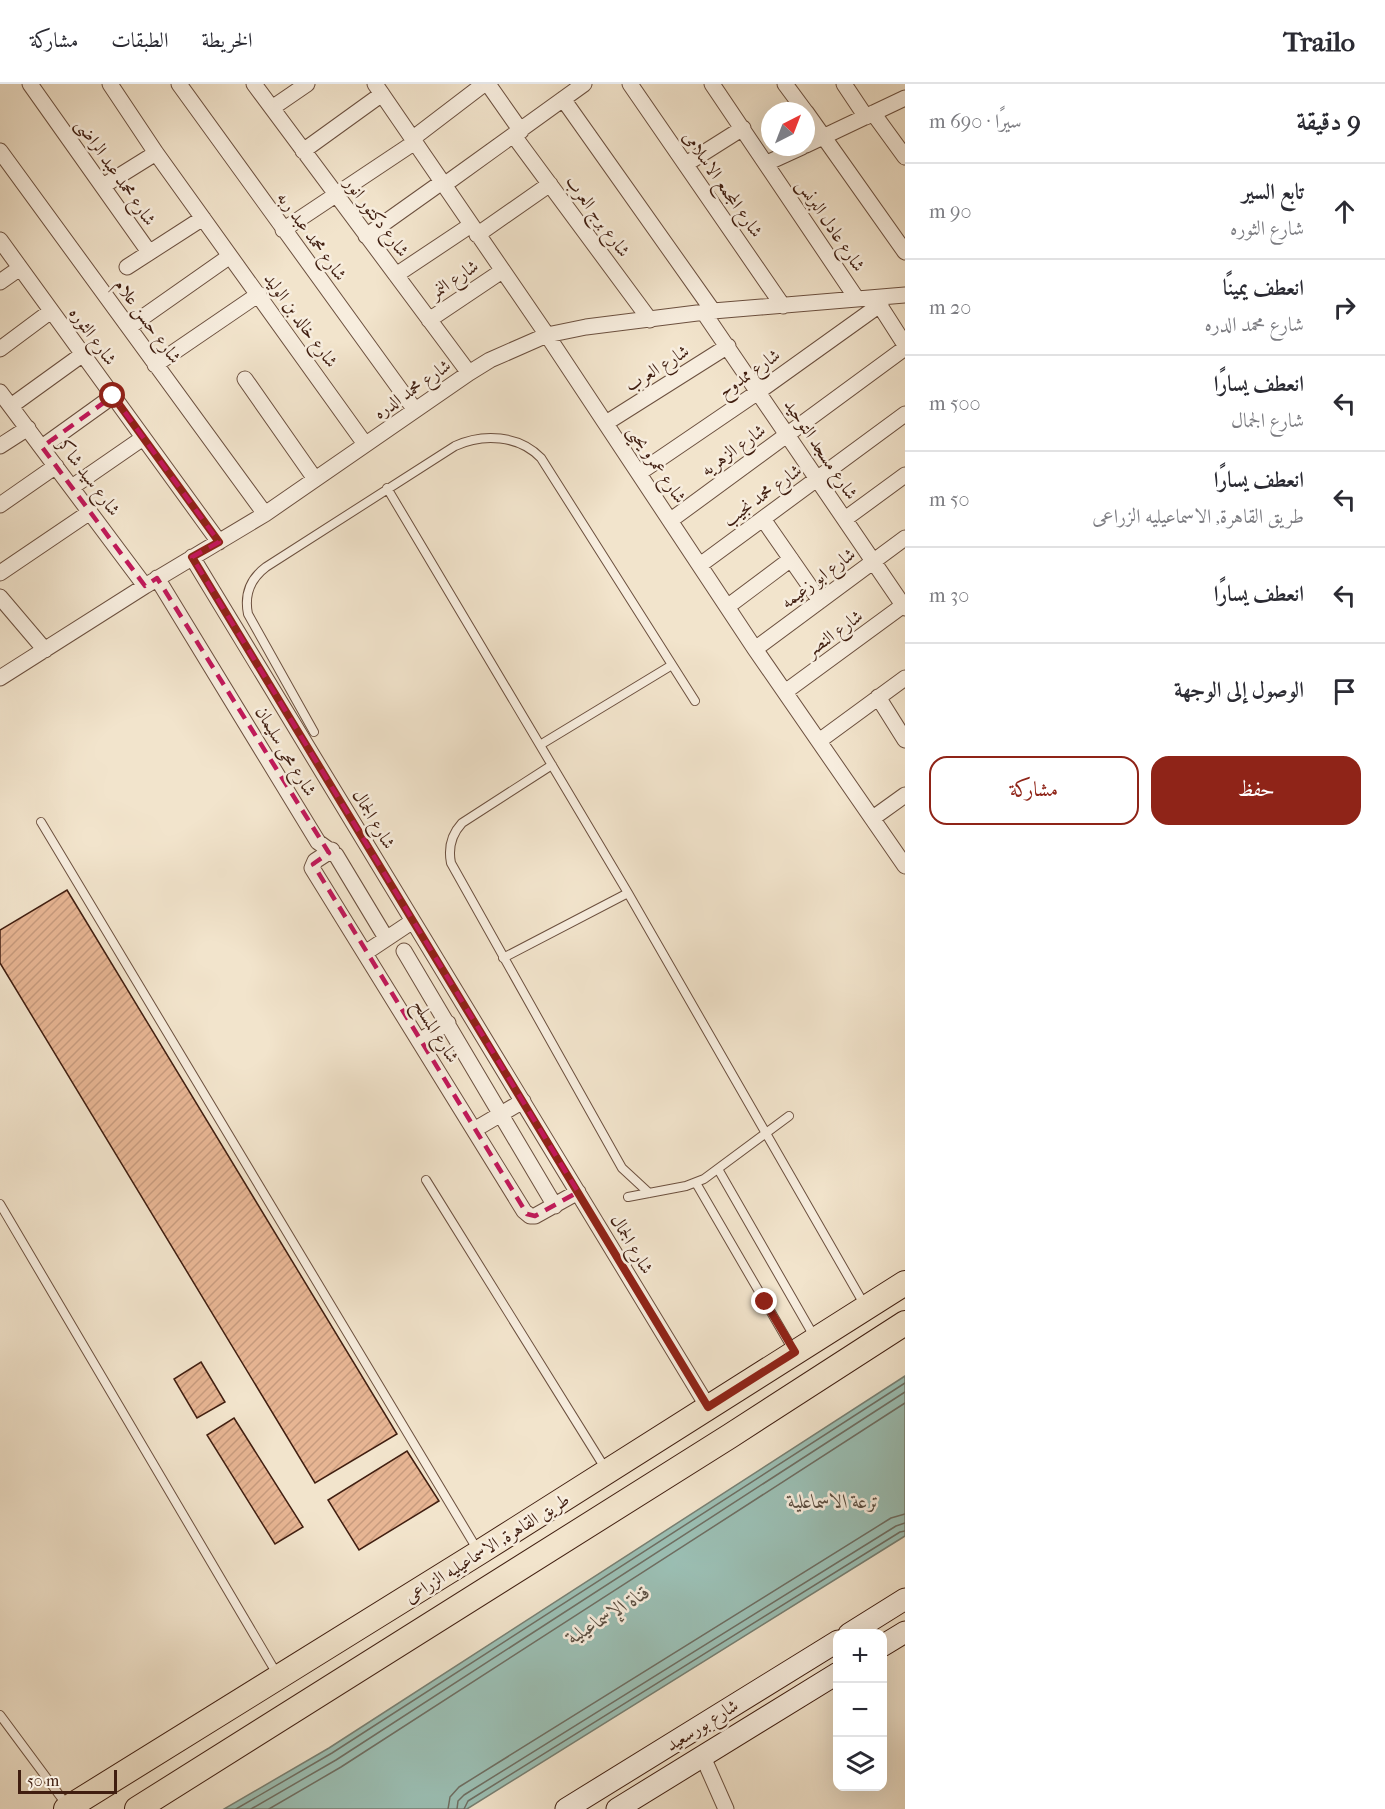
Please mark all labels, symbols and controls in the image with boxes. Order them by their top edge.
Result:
text: Trailo [1283,25,1355,58]
text: مشاركة [30,28,78,52]
text: الطبقات [111,28,168,52]
text: الخريطة [201,28,253,52]
north arrow [761,102,815,156]
text: 9 دقيقة [1296,106,1361,137]
text: سيرًا · 690 m [929,110,1022,133]
street label: شارع محمد عبد الراضى [68,115,160,232]
street label: شارع المجمع الاسلامى [674,127,767,244]
street label: شارع برج العرب [557,171,634,264]
street label: شارع دكتور انور [336,172,413,264]
street label: شارع عادل البرنس [789,175,869,278]
text: تابع السير [1242,179,1304,205]
street label: شارع محمد عبد ربه [269,188,351,287]
icon: ahead [1328,195,1361,228]
text: 90 m [929,200,971,223]
text: شارع الثوره [1230,217,1304,240]
street label: شارع النمر [424,256,485,308]
street label: شارع خالد بن الوليد [256,269,342,374]
street label: شارع حسن علام [106,275,185,371]
text: انعطف يمينًا [1223,275,1304,301]
icon: right [1328,291,1361,324]
text: 20 m [929,296,971,319]
street label: شارع الثوره [61,303,121,372]
text: شارع محمد الدره [1204,313,1304,336]
street label: شارع العرب [621,341,695,400]
street label: شارع ممدوح [714,344,787,406]
street label: شارع محمد الدره [370,355,457,427]
text: انعطف يسارًا [1214,371,1304,397]
route start [99,382,125,408]
icon: left [1328,387,1361,420]
text: 500 m [929,392,981,415]
street label: شارع مسجد التوحيد [776,395,862,506]
text: شارع الجمال [1231,409,1304,432]
street label: شارع الزهريه [697,420,772,484]
street label: شارع عمرو يحيى [619,421,690,510]
street label: شارع سيد شاكر [48,433,125,523]
street label: شارع محمد نجيب [719,460,808,534]
text: انعطف يسارًا [1214,467,1304,493]
icon: left [1328,483,1361,516]
text: 50 m [929,488,970,511]
text: طريق القاهرة, الاسماعيليه الزراعى [1092,505,1304,528]
street label: شارع ابو زعيمه [777,544,862,616]
icon: left [1328,579,1361,612]
text: انعطف يسارًا [1214,581,1304,607]
text: 30 m [929,584,969,607]
street label: شارع النصر [800,606,869,666]
icon: arrive [1328,675,1361,708]
text: الوصول إلى الوجهة [1174,677,1304,703]
street label: شارع محى سليمان [247,702,321,802]
button: مشاركة [929,756,1139,825]
button: حفظ [1151,756,1361,825]
street label: شارع الجمال [344,786,399,855]
street label: شارع المسلح [404,996,463,1069]
street label: شارع الجمال [602,1211,657,1280]
route end [751,1288,777,1314]
street label: طريق القاهرة, الاسماعيليه الزراعى [401,1489,574,1609]
water label: ترعة الاسماعلية [786,1490,880,1513]
water label: قناة الإسماعيلية [561,1580,656,1653]
map controls [833,1629,887,1791]
button: + [833,1629,887,1683]
button: − [833,1683,887,1737]
street label: شارع بورسعيد [662,1695,745,1759]
button: layers [833,1737,887,1791]
scale bar [18,1767,117,1794]
text: 50 m [27,1771,59,1790]

